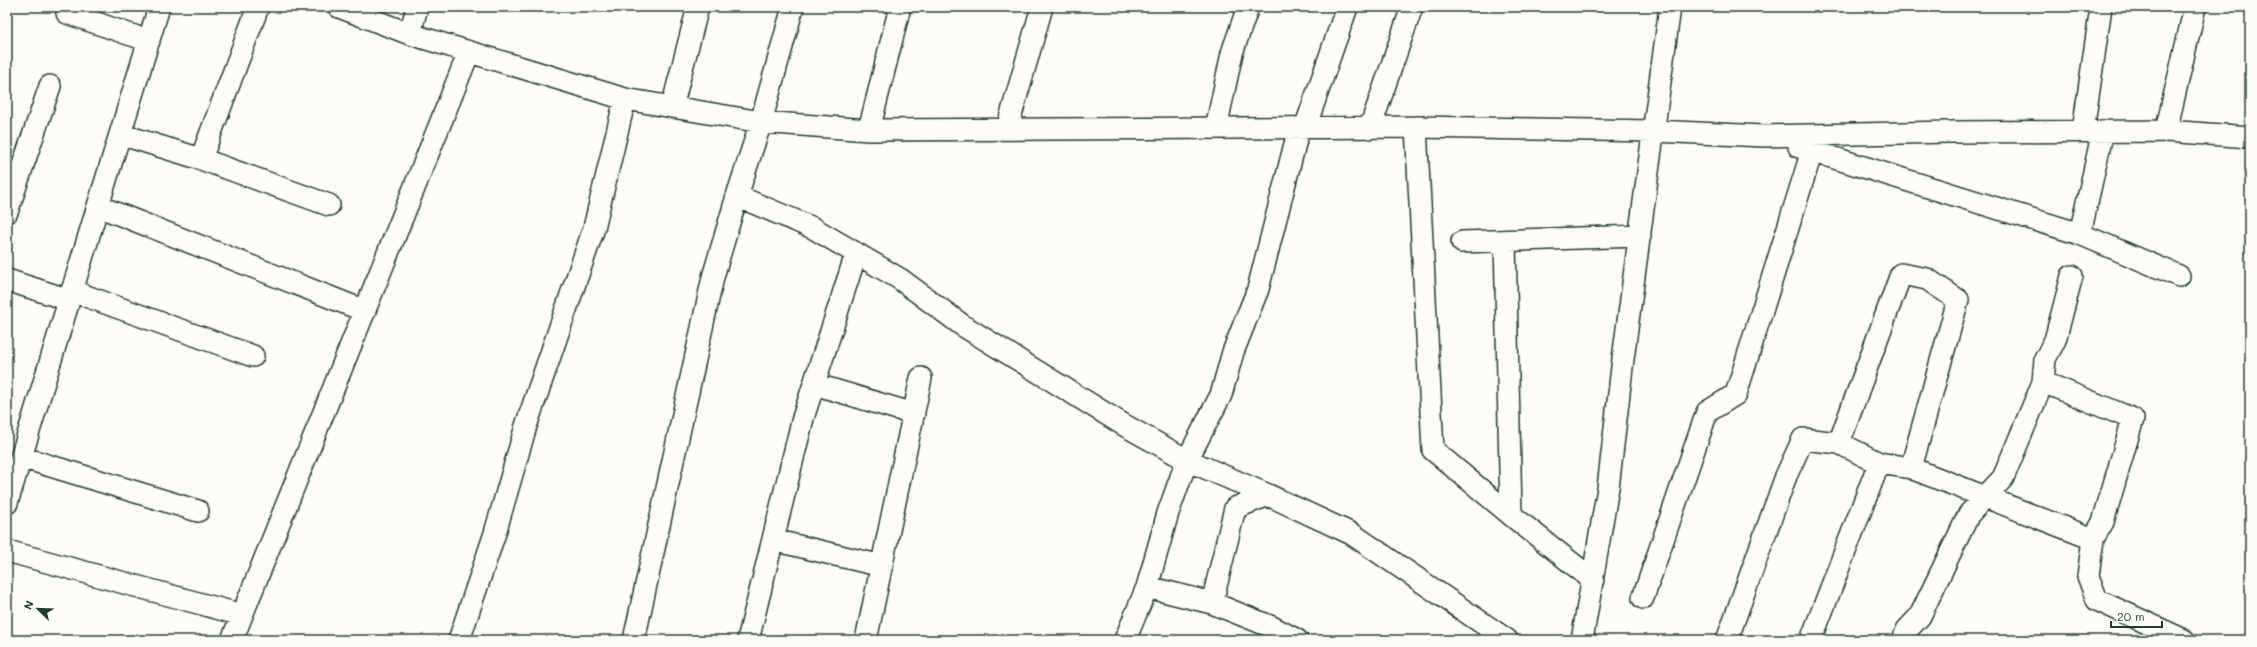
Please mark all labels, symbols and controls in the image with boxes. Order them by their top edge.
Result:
north arrow [18,589,58,629]
text: N [20,598,37,612]
scale bar [2111,603,2162,629]
text: 20 m [2117,608,2145,624]

